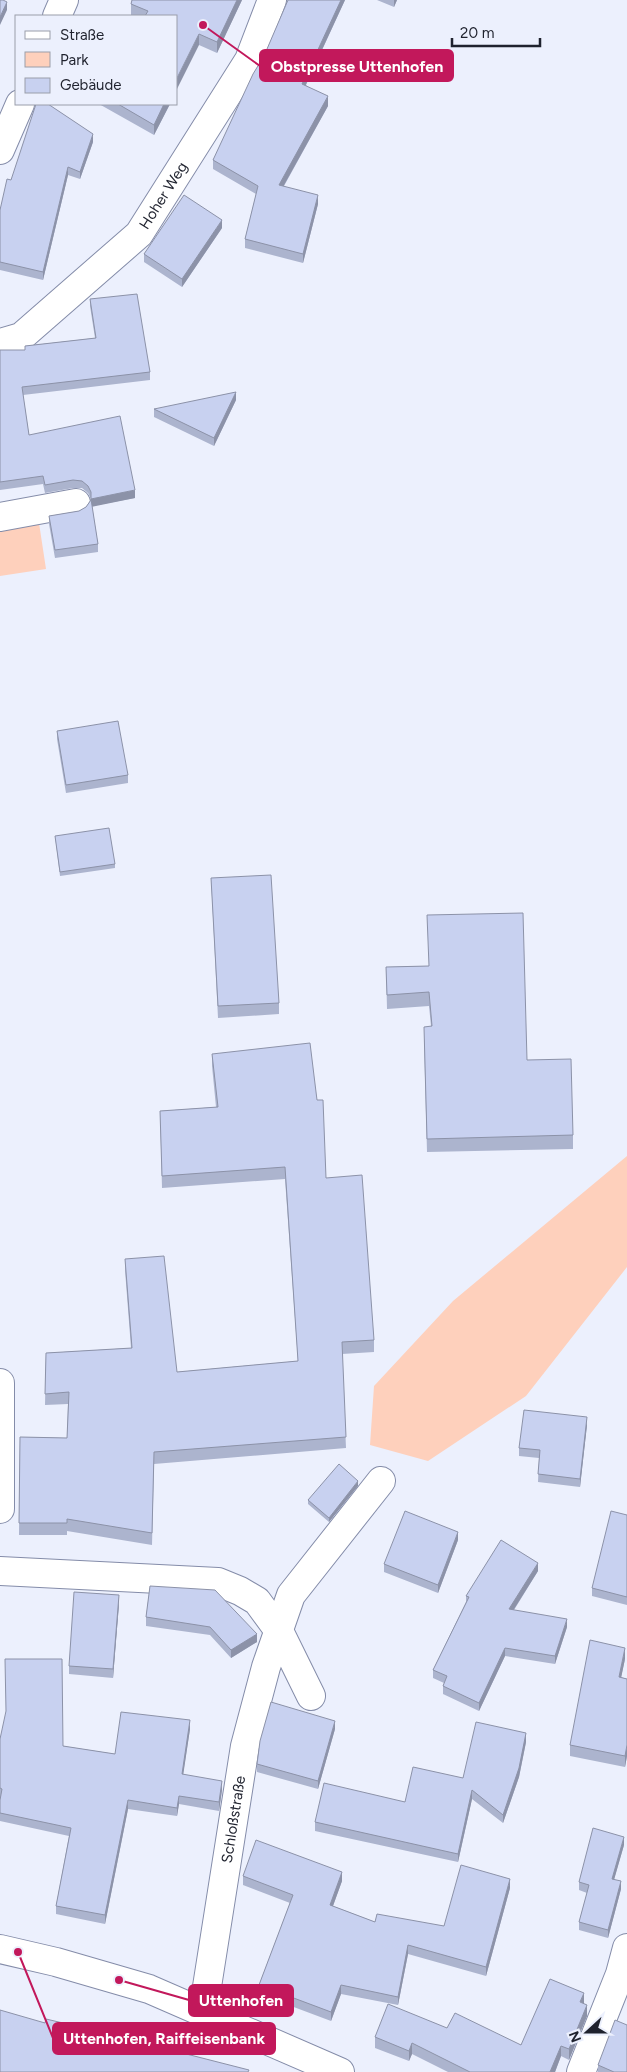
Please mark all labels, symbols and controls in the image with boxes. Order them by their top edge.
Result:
legend [15,15,178,105]
scale bar [452,15,540,47]
text: 20 m [460,24,494,42]
text: Straße [60,26,104,44]
callout: Obstpresse Uttenhofen [260,50,453,81]
text: Park [60,51,89,69]
text: Obstpresse Uttenhofen [271,57,443,76]
text: Gebäude [60,76,121,94]
street label: Hoher Weg [135,159,191,233]
street label: Schloßstraße [218,1774,249,1864]
callout: Uttenhofen [189,1985,293,2016]
text: Uttenhofen [199,1991,283,2010]
north arrow [562,2007,612,2057]
callout: Uttenhofen, Raiffeisenbank [53,2023,275,2054]
text: N [565,2028,585,2045]
text: Uttenhofen, Raiffeisenbank [63,2029,265,2048]

